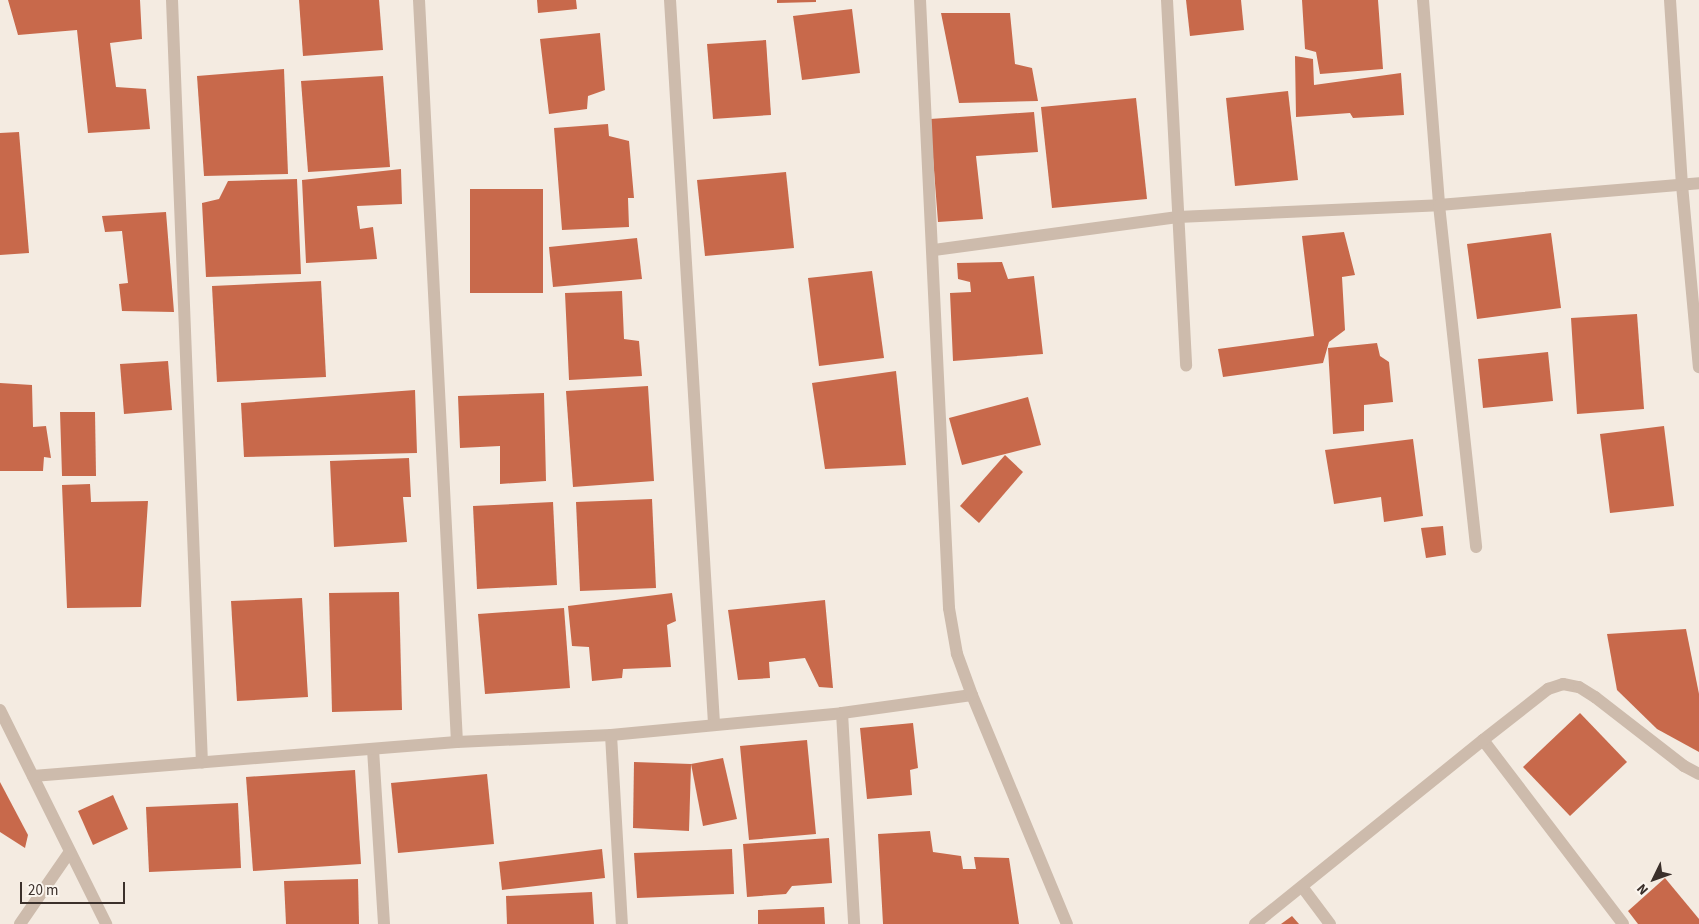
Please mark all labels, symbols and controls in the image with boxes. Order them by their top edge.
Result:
north arrow [1629,854,1679,904]
scale bar [22,872,128,904]
text: N [1632,879,1653,899]
text: 20 m [28,880,58,901]

